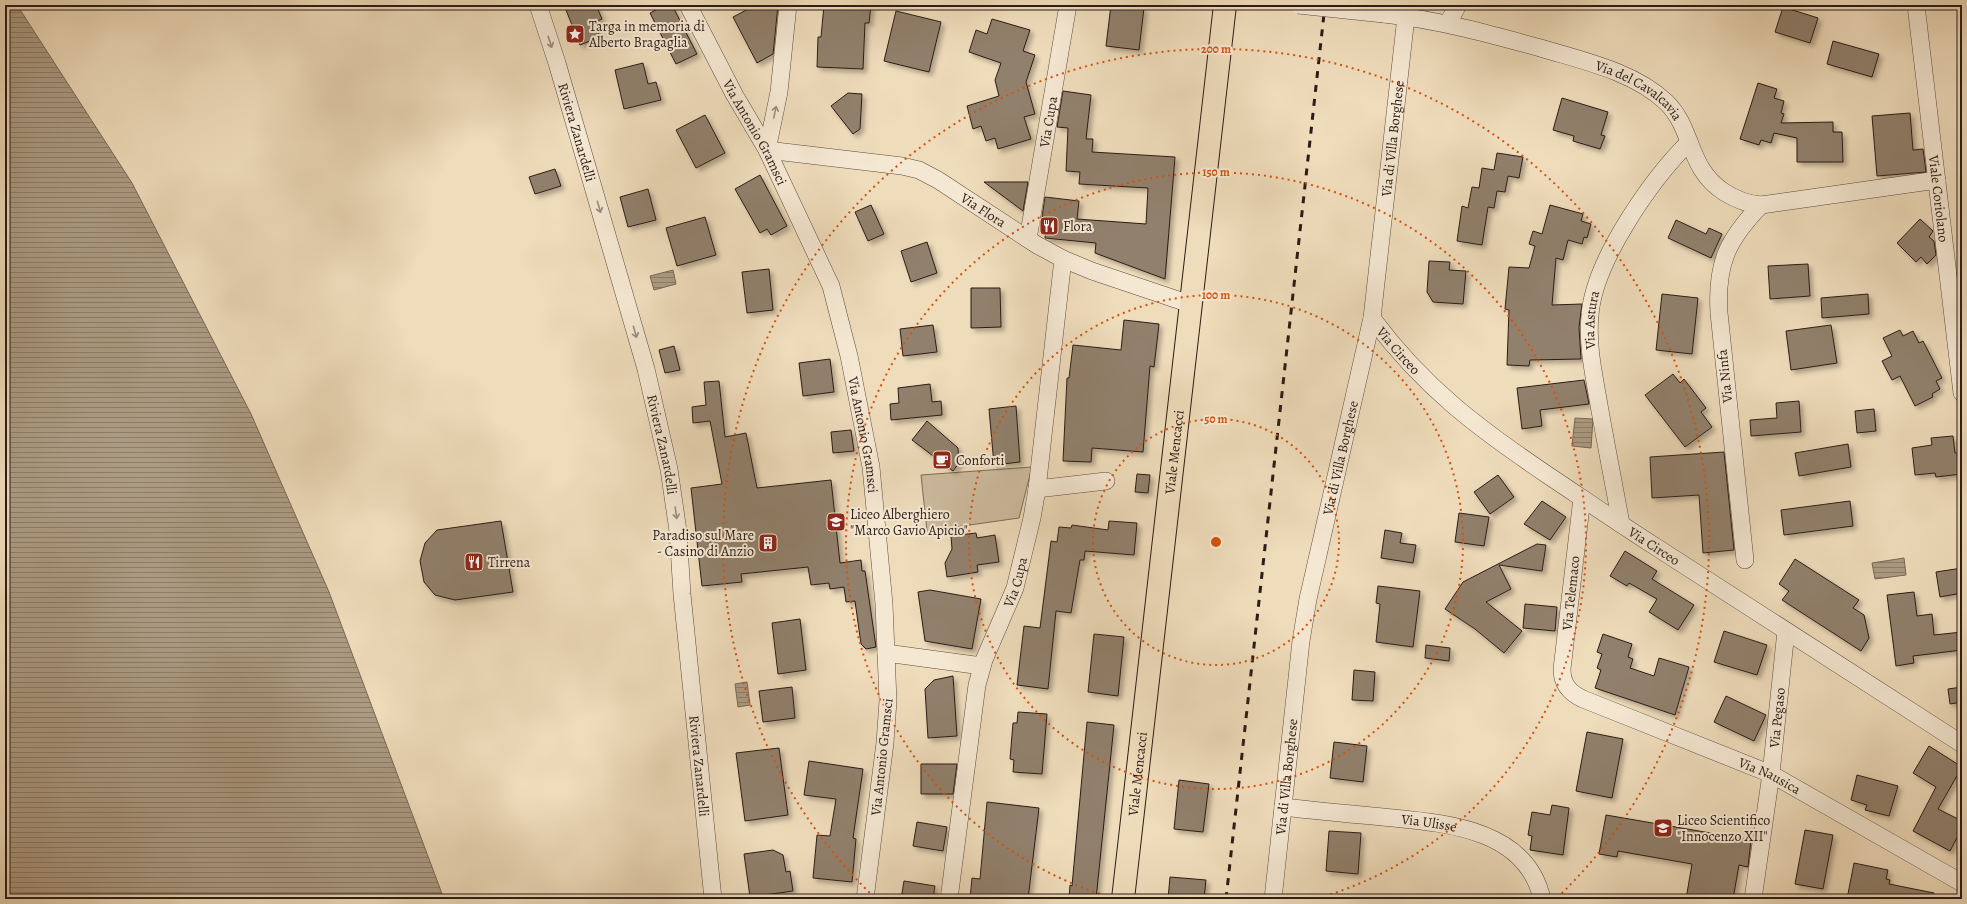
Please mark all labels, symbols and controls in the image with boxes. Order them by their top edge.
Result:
place label: Targa in memoria di Alberto Bragaglia [588,17,705,52]
place icon: Targa in memoria di Alberto Bragaglia [564,23,586,45]
one-way arrow [547,36,555,48]
text: 200 m [1201,41,1231,57]
street label: Via del Cavalcavia [1592,55,1687,124]
street label: Via Antonio Gramsci [718,75,792,188]
street label: Via di Villa Borghese [1376,79,1408,199]
street label: Riviera Zanardelli [554,81,600,184]
street label: Via Cupa [1034,94,1062,150]
one-way arrow [772,106,780,119]
street label: Viale Coriolano [1924,153,1954,243]
text: 150 m [1202,164,1230,180]
street label: Via Flora [956,187,1010,232]
one-way arrow [596,200,603,213]
restaurant icon: Flora [1038,215,1060,237]
place label: Flora [1063,217,1093,236]
text: 100 m [1202,287,1230,303]
street label: Via Astura [1580,288,1604,351]
street label: Via Circeo [1372,322,1425,379]
one-way arrow [632,325,639,338]
street label: Via Ninfa [1713,348,1737,405]
street label: Via Antonio Gramsci [844,374,883,494]
street label: Riviera Zanardelli [643,393,682,496]
street label: Via di Villa Borghese [1318,399,1362,518]
street label: Viale Mencacci [1160,409,1188,496]
text: 50 m [1204,411,1228,427]
cafe icon: Conforti [931,449,953,471]
place label: Conforti [956,451,1004,470]
place label: Liceo Alberghiero "Marco Gavio Apicio" [850,505,968,540]
one-way arrow [672,506,680,519]
school or university icon: Liceo Alberghiero "Marco Gavio Apicio" [825,511,847,533]
street label: Via Circeo [1624,522,1684,570]
place label: Paradiso sul Mare - Casino di Anzio [652,526,754,561]
building icon: Paradiso sul Mare - Casino di Anzio [757,532,779,554]
centre of rings [1209,535,1223,549]
restaurant icon: Tirrena [463,551,485,573]
place label: Tirrena [488,553,531,572]
street label: Via Cupa [998,555,1032,611]
street label: Via Telemaco [1558,555,1584,632]
street label: Via Pegaso [1764,687,1790,750]
street label: Via Antonio Gramsci [866,697,898,818]
street label: Riviera Zanardelli [685,714,714,818]
street label: Via di Villa Borghese [1270,718,1302,837]
street label: Viale Mencacci [1123,731,1152,818]
street label: Via Nausica [1735,752,1805,799]
street label: Via Ulisse [1400,809,1459,836]
place label: Liceo Scientifico "Innocenzo XII" [1677,811,1770,846]
school or university icon: Liceo Scientifico "Innocenzo XII" [1652,817,1674,839]

